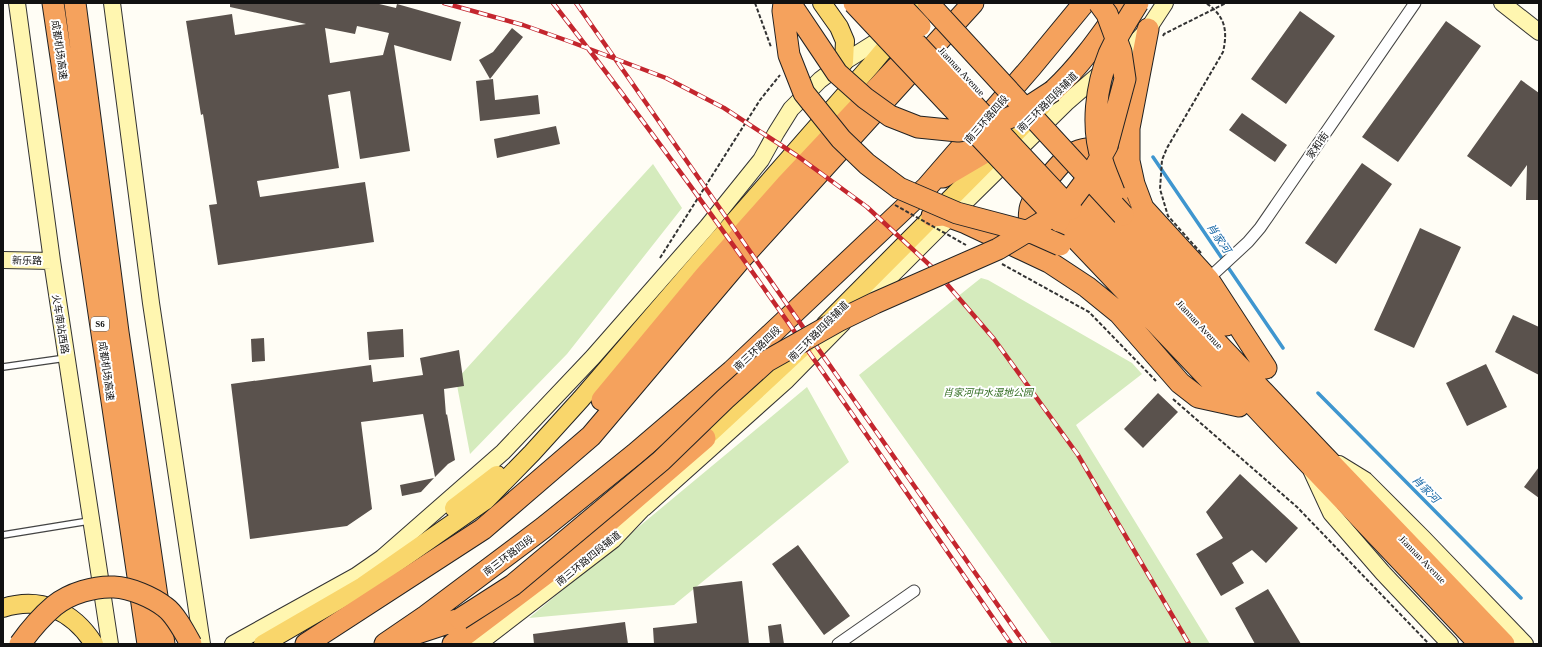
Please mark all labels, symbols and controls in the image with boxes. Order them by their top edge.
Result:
street label: 成都机场高速 [50,20,69,81]
street label: Jiannan Avenue [936,45,987,98]
street label: 南三环路四段辅道 [1015,70,1080,135]
street label: 南三环路四段 [963,93,1010,146]
street label: 家和街 [1304,130,1331,161]
water label: 肖家河 [1205,221,1234,257]
street label: 新乐路 [12,255,42,266]
street label: 火车南站西路 [50,294,71,355]
street label: Jiannan Avenue [1174,298,1225,351]
street label: 南三环路四段辅道 [786,299,851,364]
road number: S6 [91,317,109,331]
street label: 南三环路四段 [732,324,783,373]
street label: 成都机场高速 [97,341,116,402]
park label: 肖家河中水湿地公园 [943,387,1035,398]
water label: 肖家河 [1410,473,1443,506]
street label: 南三环路四段辅道 [554,529,623,588]
street label: 南三环路四段 [481,533,536,578]
street label: Jiannan Avenue [1397,533,1449,586]

